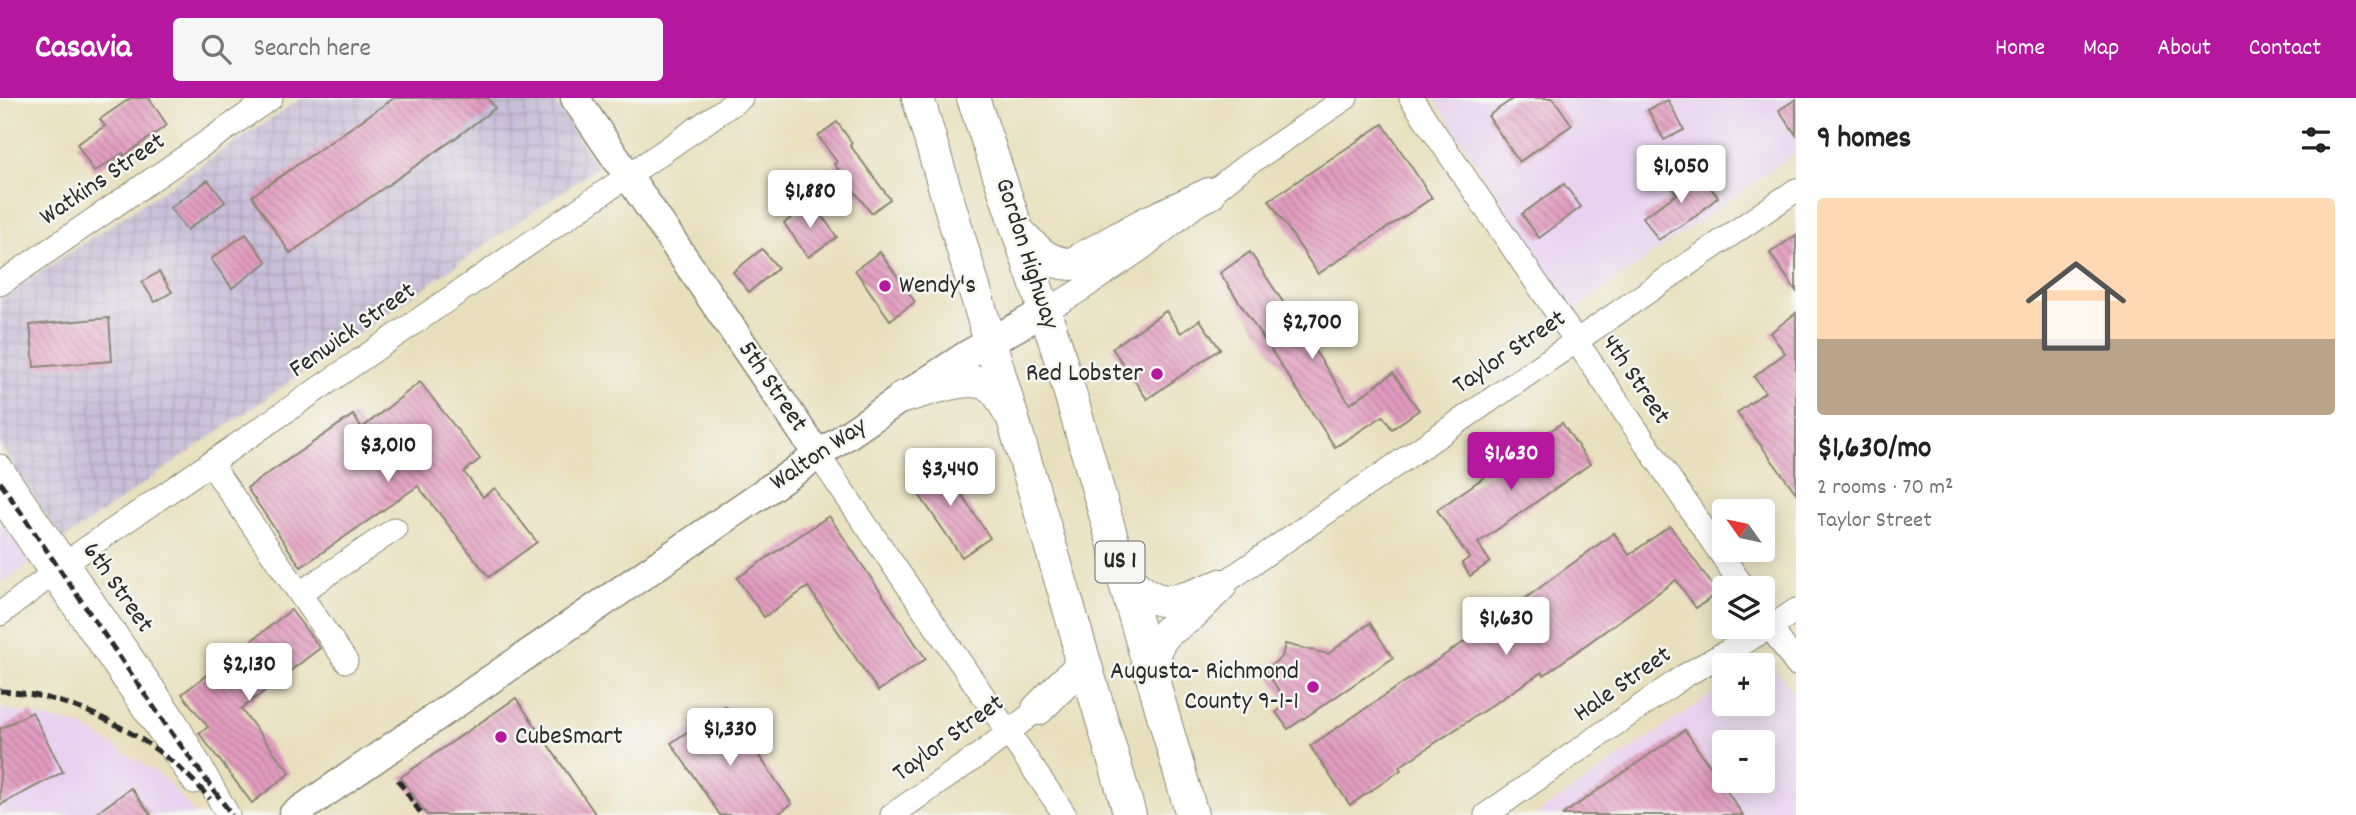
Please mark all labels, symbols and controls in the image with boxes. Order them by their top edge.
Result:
search box [173,18,663,81]
text: Casavia [35,26,131,73]
icon: search [197,30,235,68]
text: Search here [253,31,371,68]
text: Home [1995,32,2045,66]
text: Map [2083,32,2119,66]
text: About [2157,32,2211,66]
text: Contact [2249,32,2321,66]
text: 9 homes [1817,119,1911,162]
icon: filters [2297,121,2335,159]
street label: Watkins Street [33,124,173,236]
pin: $1,050 [1624,146,1738,205]
text: $1,050 [1653,151,1709,184]
pin: $1,880 [753,170,867,230]
street label: Gordon Highway [984,174,1068,335]
text: $1,880 [784,176,836,209]
icon: home [2013,243,2139,369]
place label: Wendy's [899,268,976,305]
street label: Fenwick Street [282,274,424,388]
marker: Wendy's [877,278,893,294]
street label: Taylor Street [1446,301,1574,405]
pin: $2,700 [1255,302,1369,361]
text: $2,700 [1282,307,1342,340]
street label: 4th Street [1591,328,1679,433]
street label: 5th Street [728,334,816,440]
place label: Red Lobster [1026,356,1143,393]
marker: Red Lobster [1149,366,1165,382]
street label: Walton Way [763,409,875,501]
pin: $3,010 [331,424,445,484]
text: $1,630/mo [1817,429,1931,472]
text: $3,010 [360,430,416,463]
pin: $1,630 [1454,432,1568,492]
text: $1,630 [1483,438,1539,471]
pin: $3,440 [893,448,1007,508]
text: $3,440 [921,454,979,487]
text: 2 rooms · 70 m² [1817,472,1953,505]
north arrow [1712,499,1774,562]
map controls [1712,499,1775,793]
text: Taylor Street [1817,505,1932,538]
street label: 6th Street [72,535,162,641]
road number: US 1 [1096,542,1144,583]
button: layers [1712,576,1775,639]
pin: $1,630 [1449,598,1563,657]
text: $1,630 [1478,603,1534,636]
street label: Hale Street [1566,637,1680,732]
pin: $2,130 [192,644,306,703]
text: $2,130 [222,649,276,682]
button: + [1712,653,1775,716]
place label: Augusta- Richmond County 9-1-1 [1110,654,1299,721]
marker: Augusta- Richmond County 9-1-1 [1305,679,1321,695]
street label: Taylor Street [886,686,1013,792]
pin: $1,330 [673,708,787,768]
text: $1,330 [703,714,757,747]
place label: CubeSmart [515,719,623,756]
marker: CubeSmart [493,729,509,745]
button: − [1712,730,1775,793]

